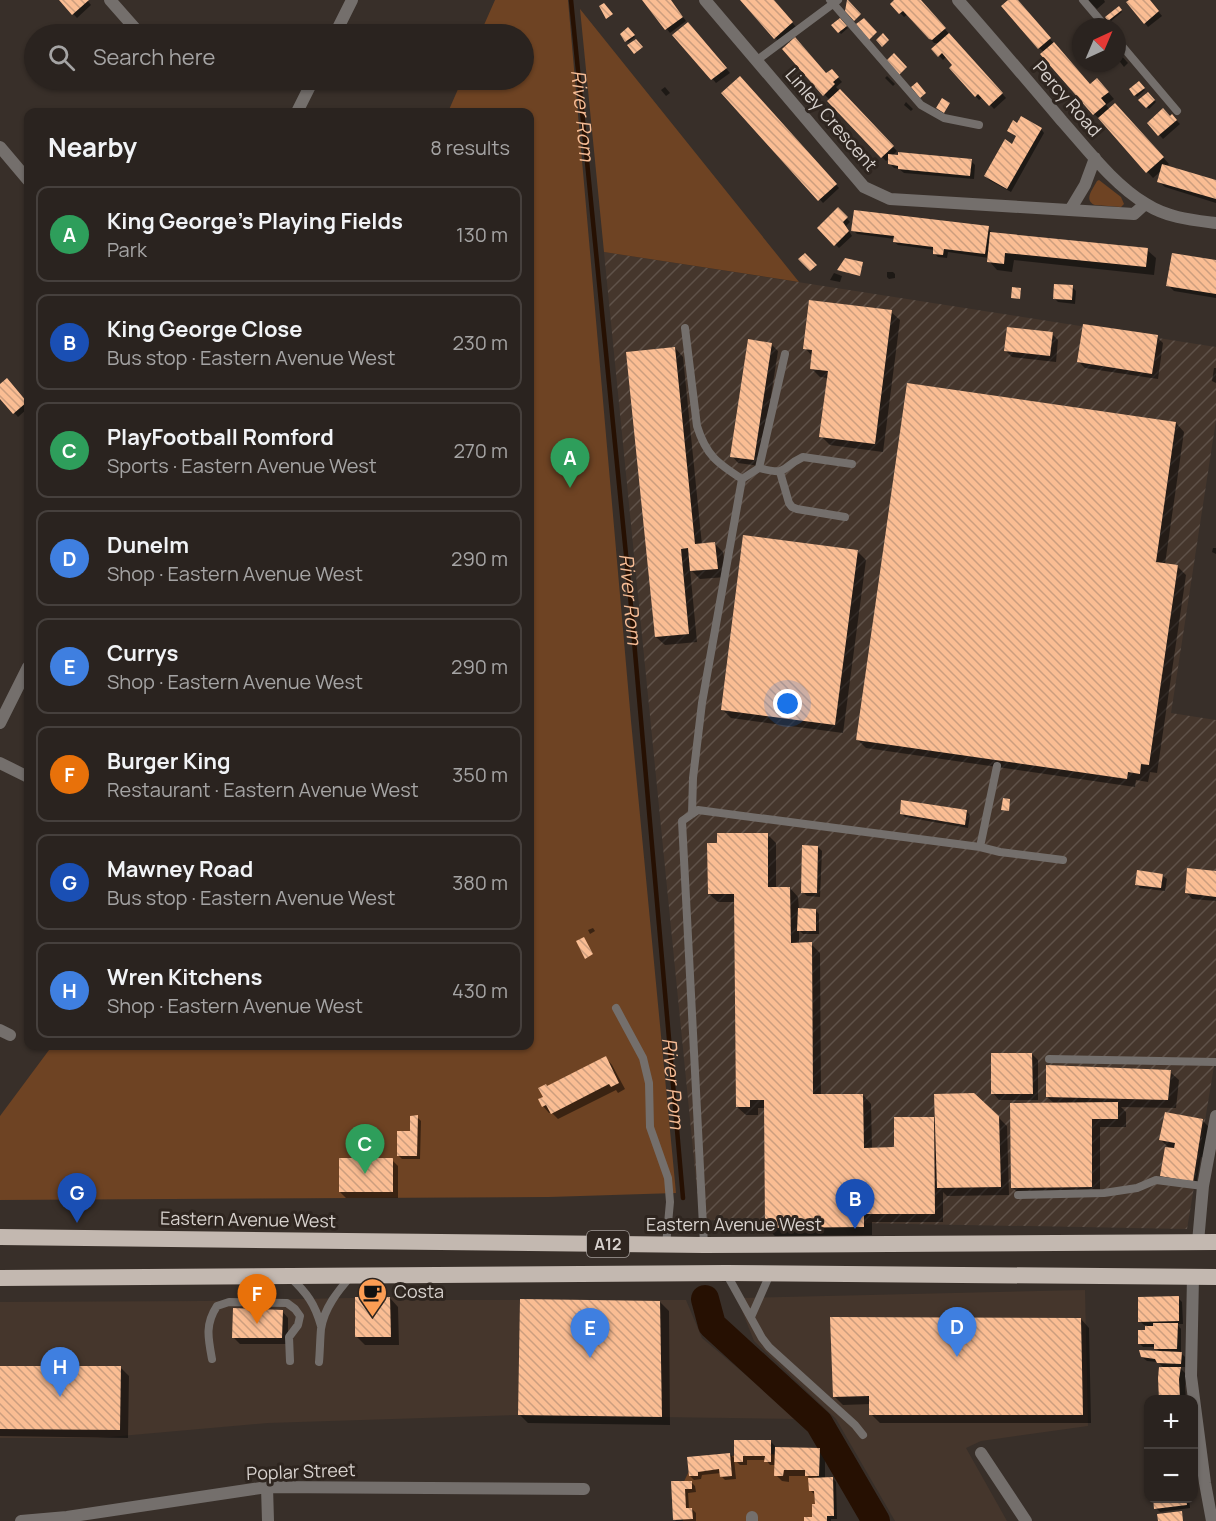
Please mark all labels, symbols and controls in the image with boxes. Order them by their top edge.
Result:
north arrow [1072,18,1126,72]
search box [24,24,534,90]
icon: search [45,41,78,74]
text: Search here [93,42,215,72]
street label: Percy Road [1028,55,1107,141]
street label: Linley Crescent [780,63,883,176]
water label: River Rom [565,69,601,164]
text: Nearby [48,129,137,165]
text: 8 results [430,134,510,161]
text: King George's Playing Fields [107,206,403,236]
text: A [63,221,76,248]
text: 130 m [456,221,508,248]
text: Park [107,236,147,263]
text: King George Close [107,314,303,344]
text: B [63,329,76,356]
text: 230 m [452,329,508,356]
text: Bus stop · Eastern Avenue West [107,344,396,371]
text: PlayFootball Romford [107,422,334,452]
text: C [62,437,77,464]
text: 270 m [453,437,508,464]
pin: A [550,438,590,488]
text: Sports · Eastern Avenue West [107,452,377,479]
text: Dunelm [107,530,189,560]
text: D [62,545,77,572]
text: 290 m [451,545,508,572]
water label: River Rom [613,552,648,648]
text: Shop · Eastern Avenue West [107,560,363,587]
text: Currys [107,638,178,668]
text: E [64,653,75,680]
text: 290 m [451,653,508,680]
text: Shop · Eastern Avenue West [107,668,363,695]
your location [773,689,802,718]
text: Burger King [107,746,231,776]
text: F [64,761,75,788]
text: 350 m [452,761,508,788]
text: Restaurant · Eastern Avenue West [107,776,419,803]
text: Mawney Road [107,854,253,884]
text: G [62,869,77,896]
text: 380 m [452,869,508,896]
text: Bus stop · Eastern Avenue West [107,884,396,911]
text: Wren Kitchens [107,962,262,992]
text: H [62,977,77,1004]
text: 430 m [452,977,508,1004]
text: Shop · Eastern Avenue West [107,992,363,1019]
water label: River Rom [656,1036,691,1132]
pin: C [346,1124,385,1174]
pin: G [58,1174,97,1223]
pin: B [836,1180,874,1229]
street label: Eastern Avenue West [160,1205,336,1233]
street label: Eastern Avenue West [646,1212,822,1236]
road number: A12 [587,1231,629,1257]
pin: F [238,1274,276,1324]
cafe icon: Costa [357,1276,389,1318]
place label: Costa [394,1279,444,1303]
pin: E [570,1308,610,1358]
pin: D [938,1308,976,1357]
pin: H [40,1348,80,1397]
map controls [1144,1395,1198,1503]
button: + [1144,1395,1198,1449]
button: − [1144,1449,1198,1503]
street label: Poplar Street [246,1457,356,1485]

